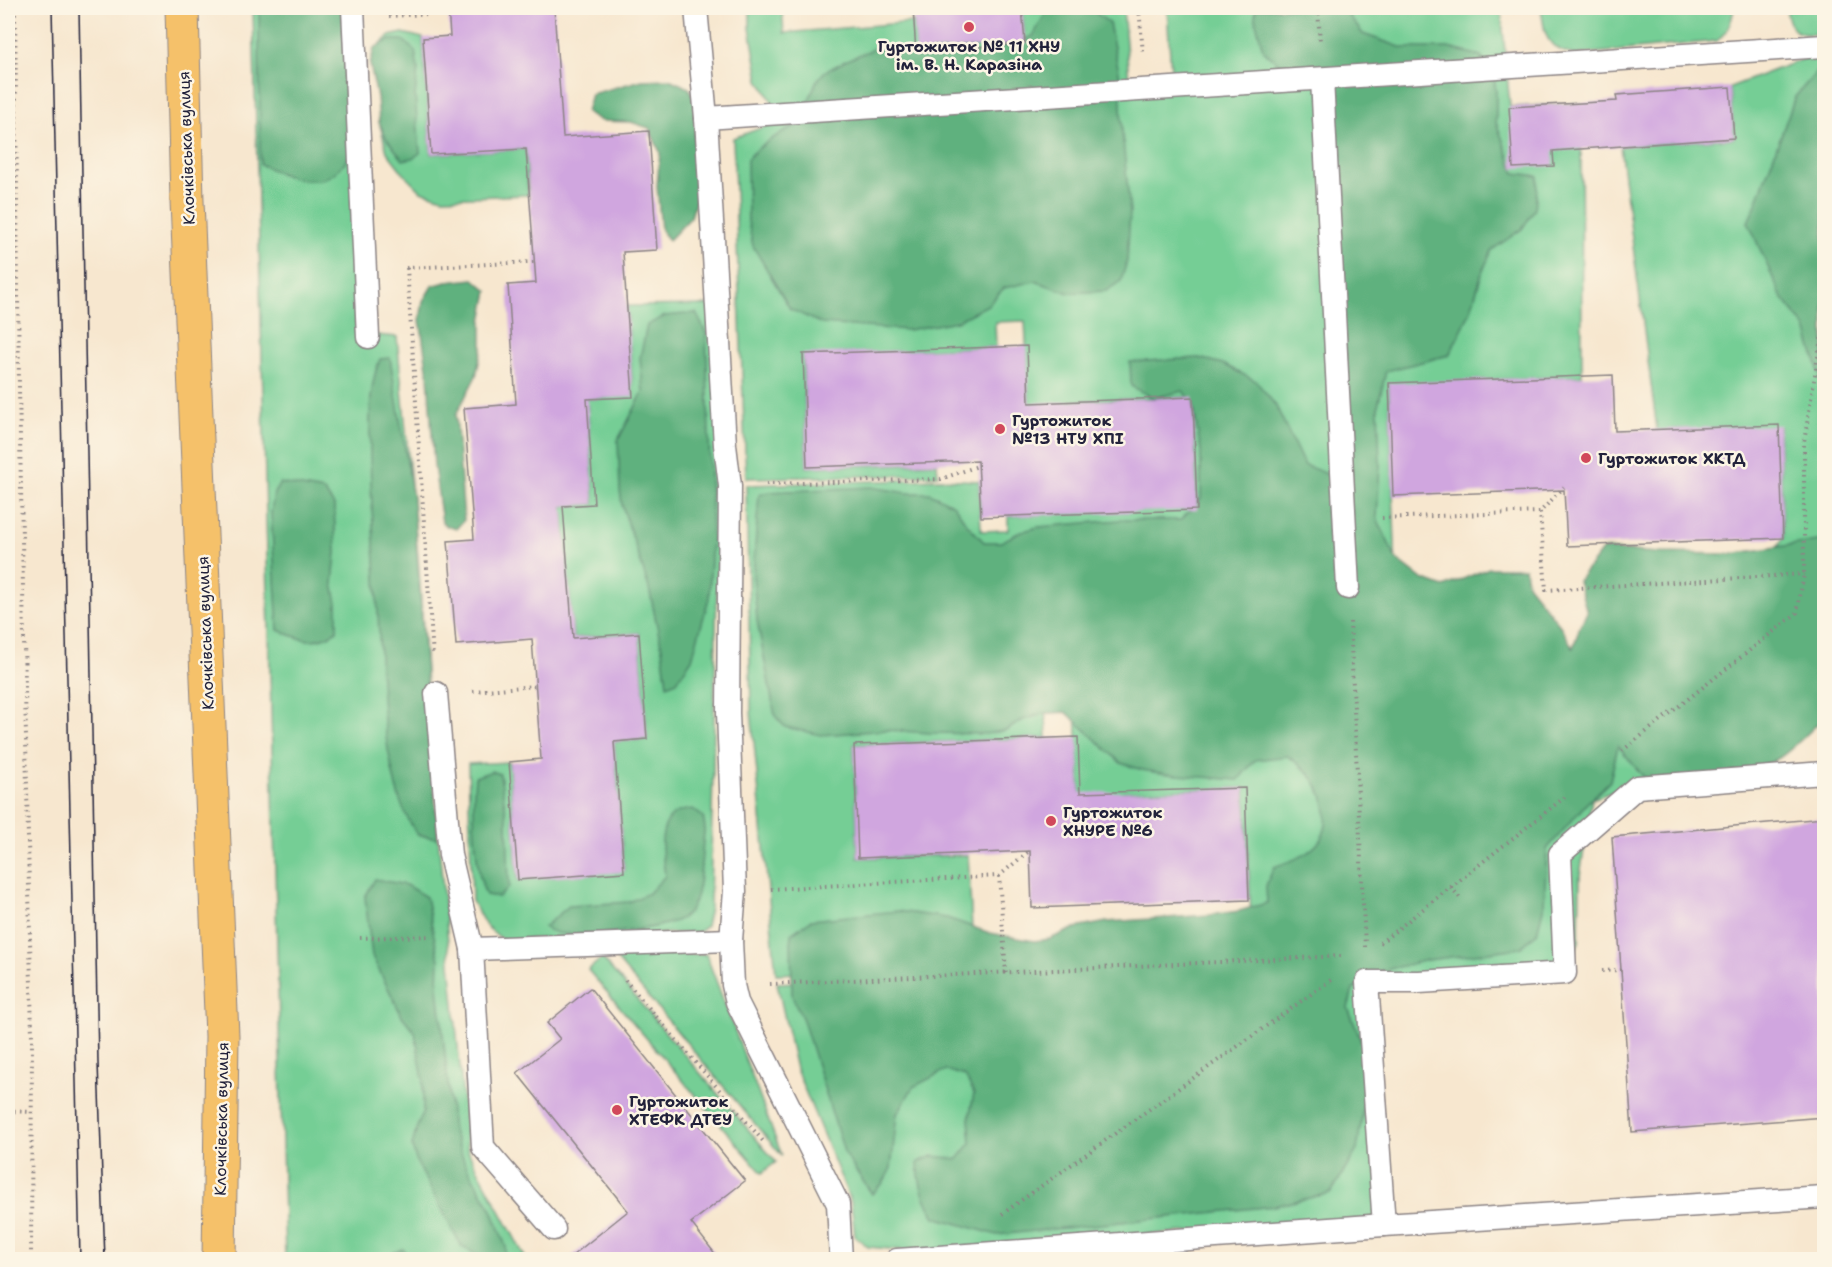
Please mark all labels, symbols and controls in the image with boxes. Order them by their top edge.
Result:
marker: Гуртожиток № 11 ХНУ ім. В. Н. Каразіна [962,20,976,34]
place label: Гуртожиток № 11 ХНУ ім. В. Н. Каразіна [878,36,1060,75]
street label: Клочківська вулиця [173,71,200,225]
place label: Гуртожиток №13 НТУ ХПІ [1012,410,1124,449]
marker: Гуртожиток №13 НТУ ХПІ [993,422,1007,436]
place label: Гуртожиток ХКТД [1598,448,1746,469]
marker: Гуртожиток ХКТД [1579,451,1593,465]
street label: Клочківська вулиця [192,556,219,710]
place label: Гуртожиток ХНУРЕ №6 [1063,802,1162,841]
marker: Гуртожиток ХНУРЕ №6 [1044,814,1058,828]
street label: Клочківська вулиця [210,1042,233,1196]
place label: Гуртожиток ХТЕФК ДТЕУ [629,1091,732,1130]
marker: Гуртожиток ХТЕФК ДТЕУ [610,1103,624,1117]

